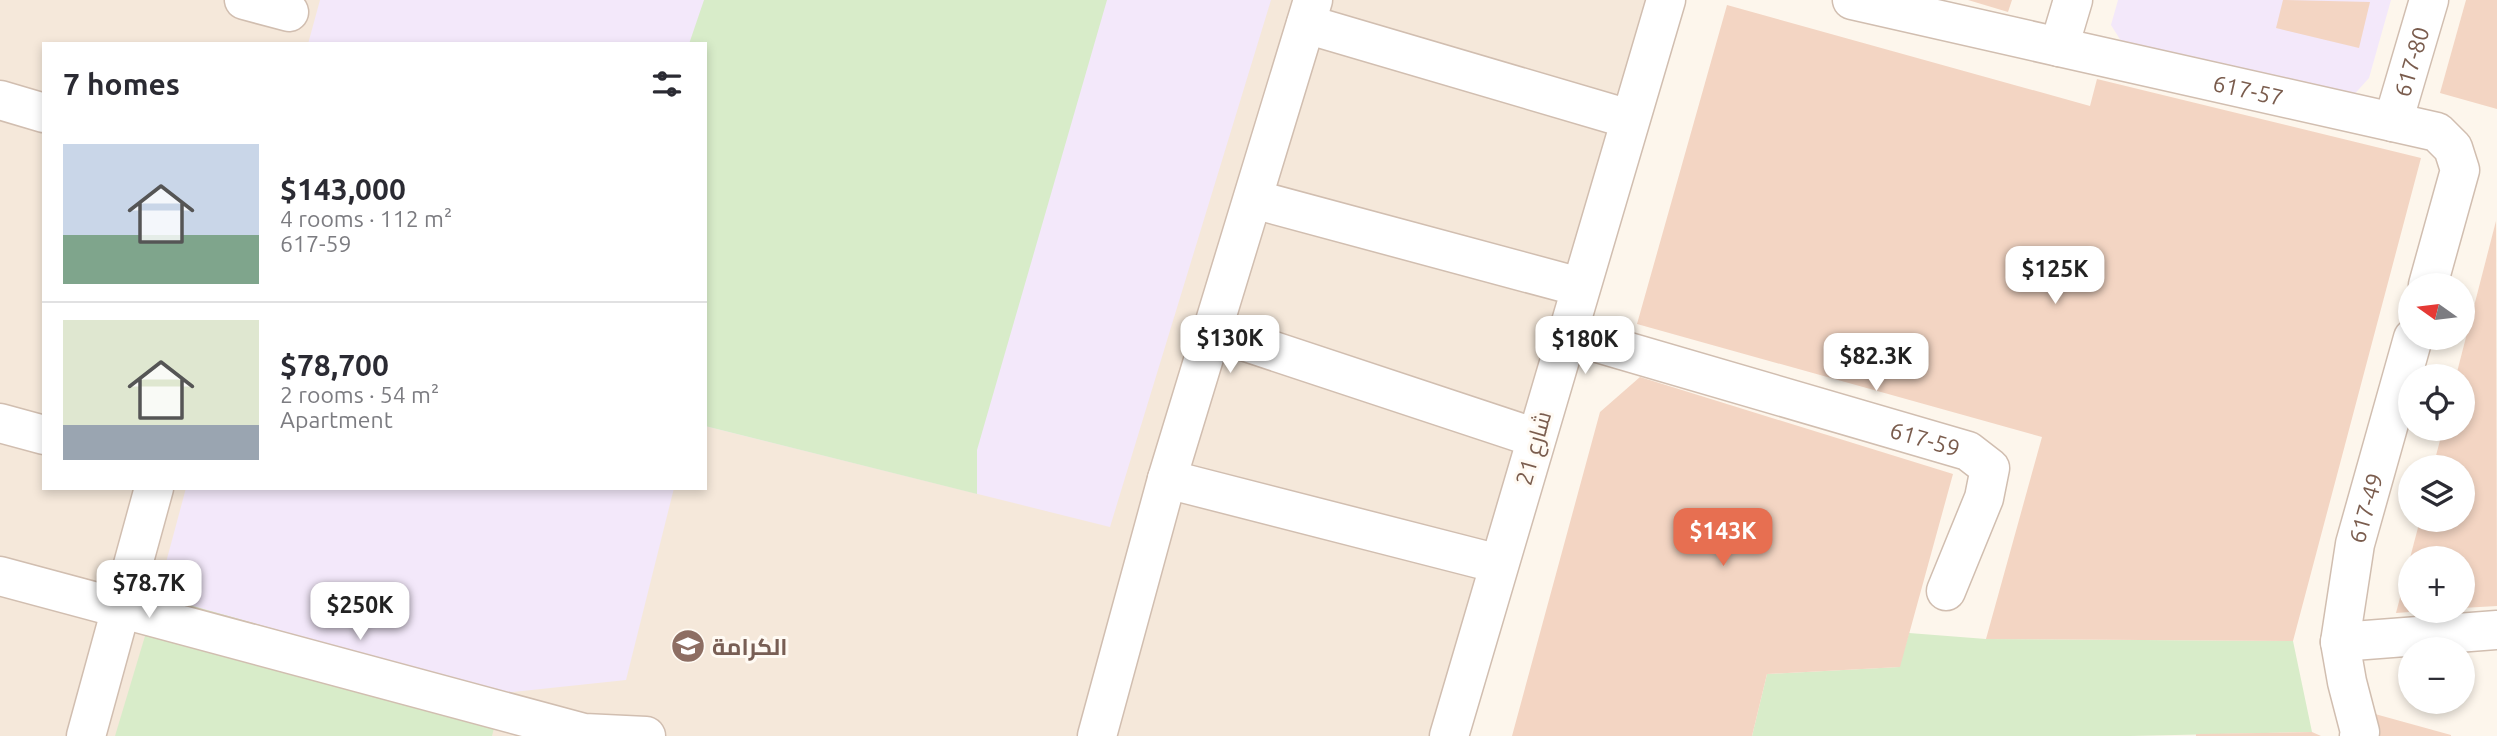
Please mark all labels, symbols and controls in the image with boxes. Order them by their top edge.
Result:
street label: 617-80 [2389,24,2433,99]
icon: filters [648,65,686,103]
text: 7 homes [63,67,180,101]
street label: 617-57 [2211,70,2286,110]
icon: home [119,172,203,256]
text: $143,000 [280,172,406,206]
text: 4 rooms · 112 m² [280,206,452,231]
text: 617-59 [280,231,352,256]
pin: $125K [2006,246,2104,306]
text: $125K [2021,256,2089,281]
north arrow [2398,273,2474,350]
map controls [2398,273,2475,714]
pin: $130K [1181,316,1279,375]
pin: $180K [1536,316,1634,376]
text: $130K [1196,325,1264,350]
text: $180K [1551,326,1619,351]
pin: $82.3K [1819,334,1933,393]
text: $82.3K [1840,343,1912,368]
icon: home [119,348,203,432]
text: $78,700 [280,348,389,382]
button: locate [2398,364,2475,441]
text: 2 rooms · 54 m² [280,382,439,407]
text: Apartment [280,407,393,432]
street label: شارع 21 [1511,408,1559,489]
street label: 617-59 [1887,416,1963,460]
button: layers [2398,455,2475,532]
street label: 617-49 [2343,470,2387,546]
pin: $143K [1674,508,1772,568]
text: $143K [1689,518,1757,543]
button: + [2398,546,2475,623]
pin: $78.7K [92,560,206,620]
text: $78.7K [113,570,185,595]
pin: $250K [311,582,409,642]
text: $250K [326,592,394,617]
school or university icon: الكرامة [669,627,707,665]
place label: الكرامة [712,634,787,661]
button: − [2398,637,2475,714]

